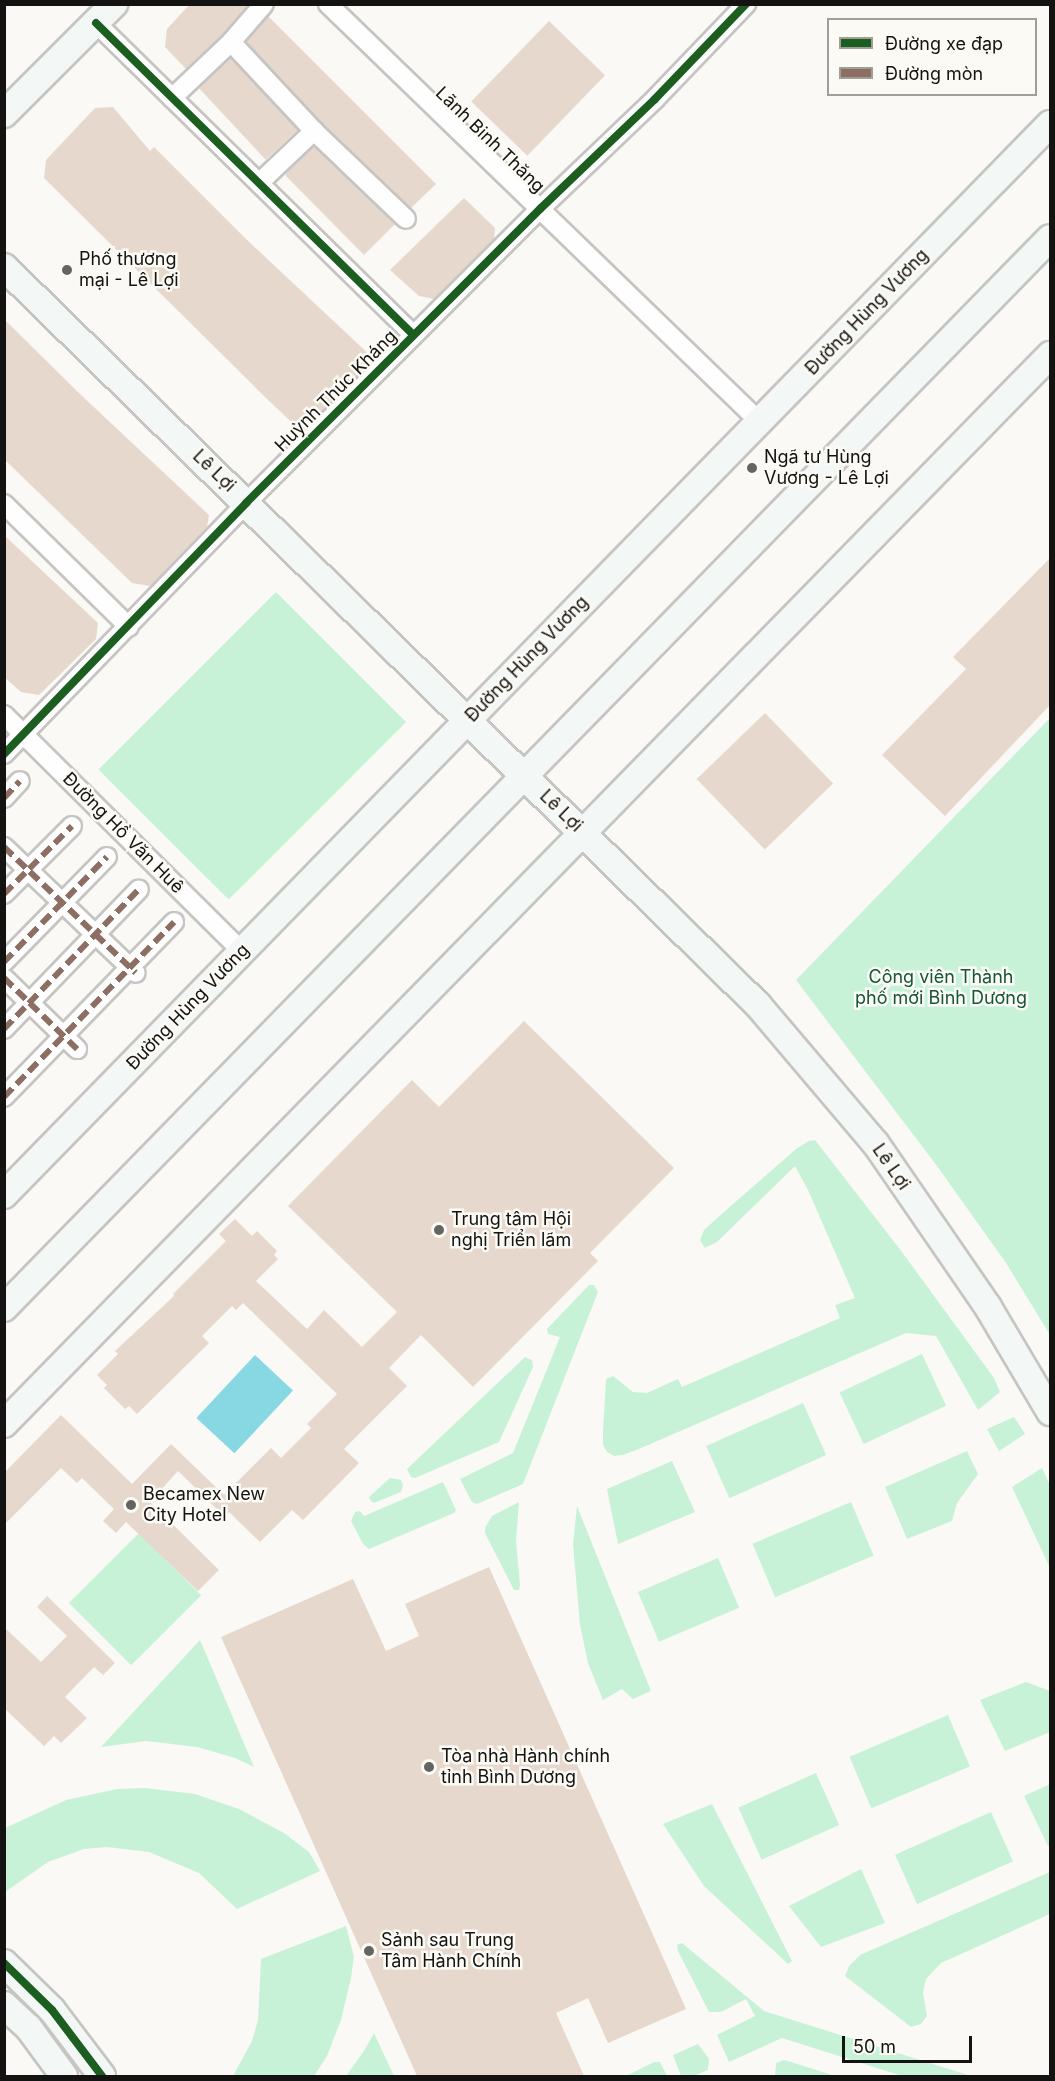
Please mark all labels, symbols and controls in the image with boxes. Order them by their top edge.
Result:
legend [827,18,1037,96]
text: Đường xe đạp [885,33,1003,54]
text: Đường mòn [885,63,983,84]
street label: Lãnh Binh Thăng [431,83,549,197]
street label: Đường Hùng Vương [801,244,933,380]
place label: Phố thương mại - Lê Lợi [79,249,179,292]
marker: Phố thương mại - Lê Lợi [60,263,74,277]
street label: Huỳnh Thúc Kháng [271,326,401,456]
street label: Lê Lợi [188,446,240,496]
place label: Ngã tư Hùng Vương - Lê Lợi [764,447,889,490]
marker: Ngã tư Hùng Vương - Lê Lợi [745,461,759,475]
street label: Đường Hùng Vương [461,591,593,727]
street label: Đường Hồ Văn Huê [58,768,188,898]
street label: Lê Lợi [535,786,587,836]
street label: Đường Hùng Vương [122,939,254,1075]
park label: Công viên Thành phố mới Bình Dương [855,967,1027,1010]
street label: Lê Lợi [868,1140,914,1194]
place label: Trung tâm Hội nghị Triển lãm [451,1209,571,1252]
marker: Trung tâm Hội nghị Triển lãm [432,1223,446,1237]
place label: Becamex New City Hotel [143,1484,265,1526]
marker: Becamex New City Hotel [124,1498,138,1512]
place label: Tòa nhà Hành chính tỉnh Bình Dương [441,1746,610,1788]
marker: Tòa nhà Hành chính tỉnh Bình Dương [422,1760,436,1774]
place label: Sảnh sau Trung Tâm Hành Chính [381,1930,521,1972]
marker: Sảnh sau Trung Tâm Hành Chính [362,1944,376,1958]
scale bar [845,2024,976,2062]
text: 50 m [853,2036,896,2057]

